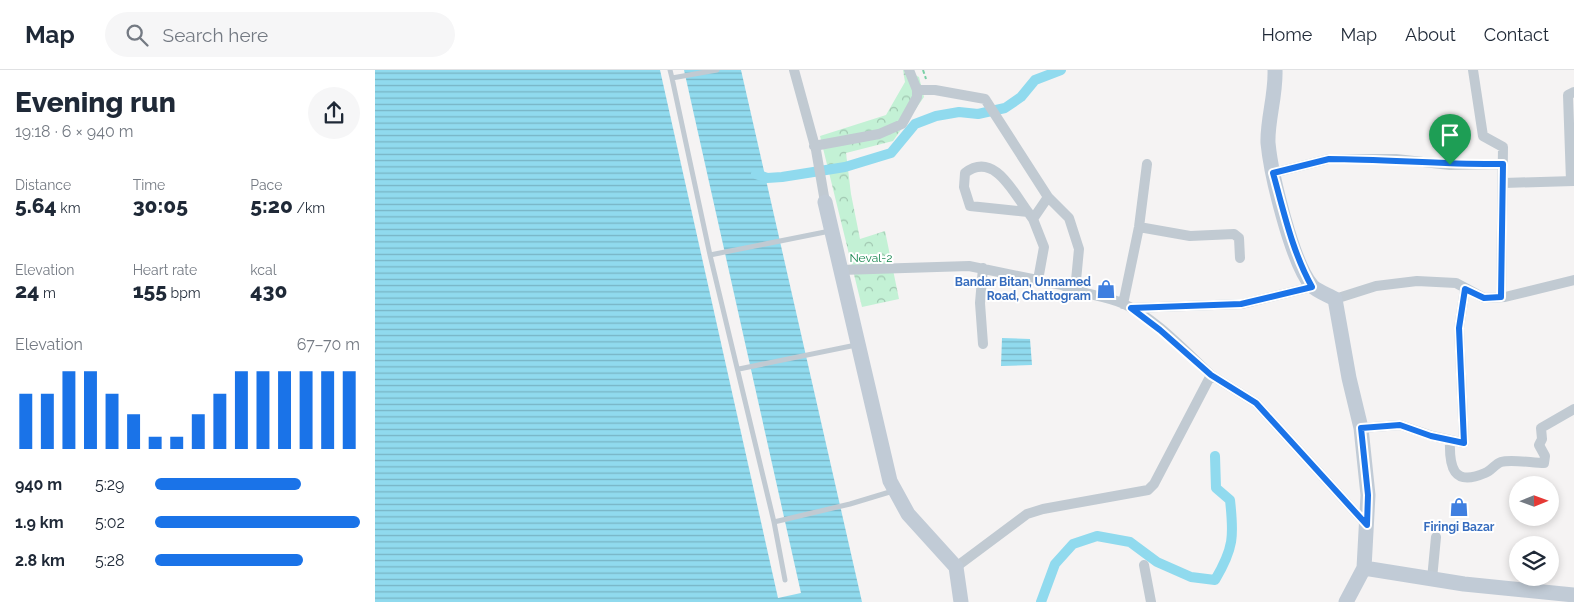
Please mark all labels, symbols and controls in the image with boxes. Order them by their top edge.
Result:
search box [105,12,455,57]
text: Map [25,20,75,49]
icon: search [123,21,151,49]
text: Search here [163,24,268,46]
text: Home [1261,24,1312,45]
text: Map [1340,24,1377,45]
text: About [1405,24,1456,45]
text: Contact [1484,24,1549,45]
text: Evening run [15,86,176,119]
button: share [308,87,360,139]
pin [1429,114,1471,165]
icon: arrive [1436,121,1464,149]
text: 19:18 · 6 × 940 m [15,122,134,141]
text: Distance [15,177,71,193]
text: Time [133,177,165,193]
text: Pace [250,177,282,193]
text: 5.64 [15,193,57,218]
text: 30:05 [133,193,188,218]
text: 5:20 [250,193,293,218]
text: km [57,200,81,216]
text: /km [293,200,325,216]
park label: Neval-2 [849,251,893,265]
text: Elevation [15,262,74,278]
text: Heart rate [133,262,197,278]
text: kcal [250,262,277,278]
place label: Bandar Bitan, Unnamed Road, Chattogram [955,275,1091,303]
text: 24 [15,278,39,303]
text: 155 [133,278,167,303]
text: 430 [250,278,287,303]
shop icon: Bandar Bitan, Unnamed Road, Chattogram [1095,278,1117,300]
text: m [39,285,56,301]
text: bpm [167,285,201,301]
text: Elevation [15,335,83,354]
text: 67–70 m [297,335,360,354]
text: 940 m [15,475,62,494]
text: 5:29 [95,475,124,494]
north arrow [1509,476,1559,526]
map controls [1509,476,1559,586]
shop icon: Firingi Bazar [1448,496,1470,518]
text: 1.9 km [15,513,64,532]
text: 5:02 [95,513,125,532]
place label: Firingi Bazar [1424,520,1495,534]
button: layers [1509,536,1559,586]
text: 2.8 km [15,551,65,570]
text: 5:28 [95,551,125,570]

